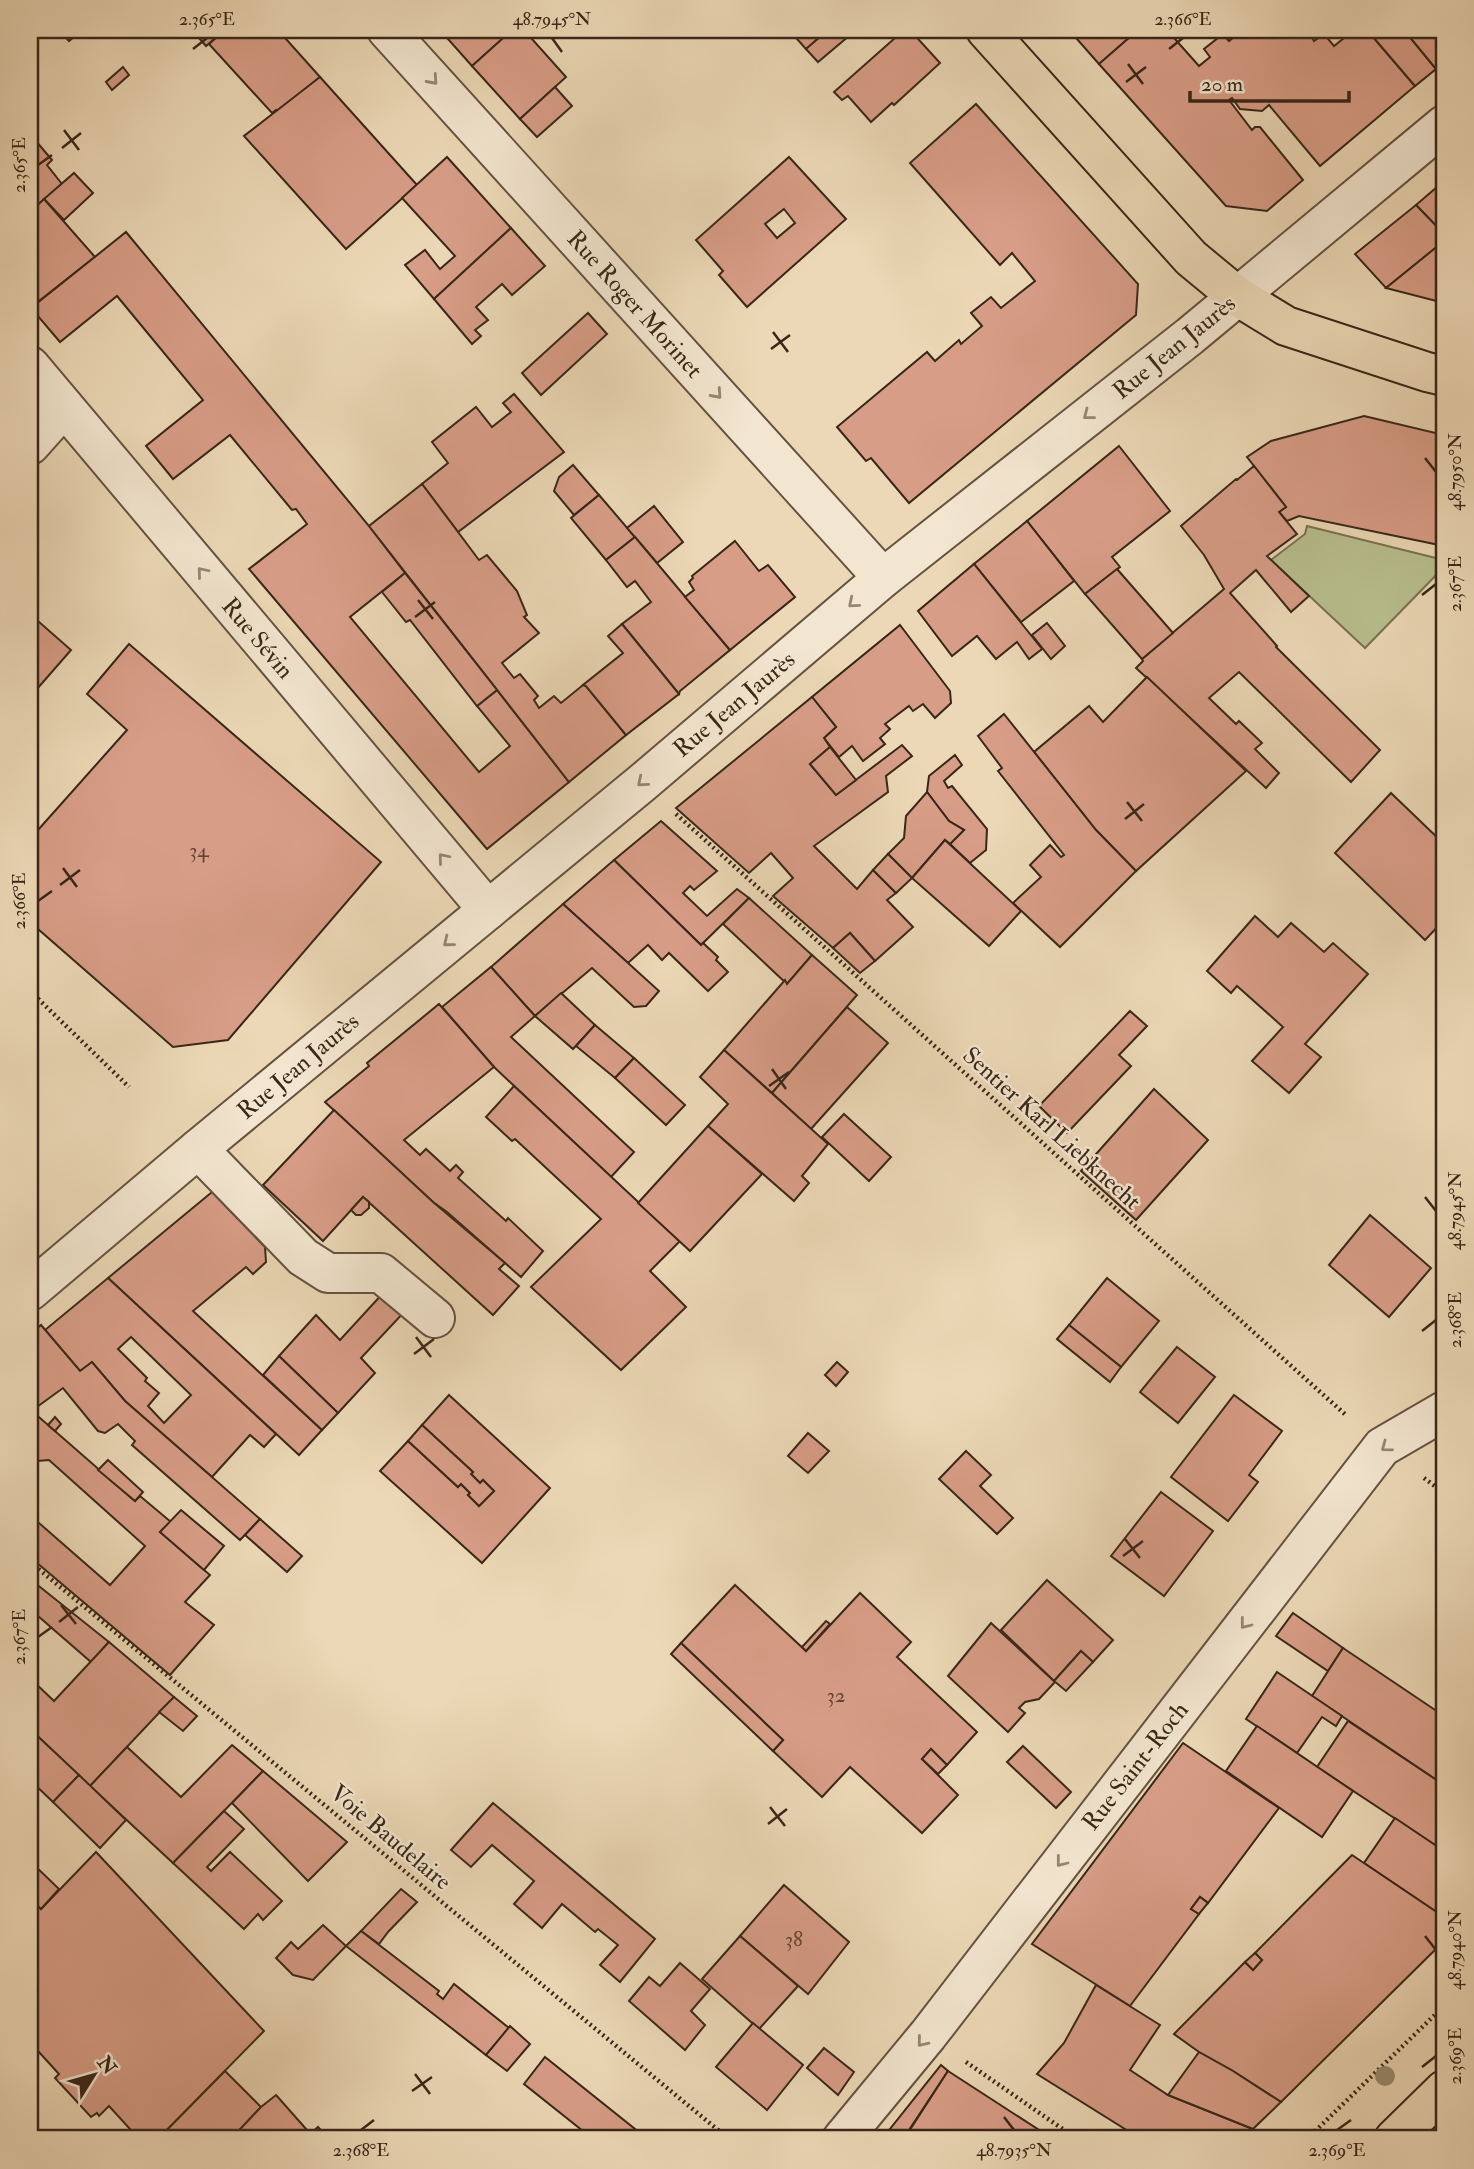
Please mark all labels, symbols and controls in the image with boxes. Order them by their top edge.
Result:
text: 2.365°E [179,8,235,31]
text: 48.7945°N [513,8,591,31]
text: 2.366°E [1155,8,1212,31]
scale bar [1190,60,1350,104]
text: 20 m [1201,71,1243,98]
one-way arrow [424,72,437,85]
text: 2.365°E [8,137,31,193]
street label: Rue Roger Morinet [560,224,709,385]
street label: Rue Jean Jaurès [1106,288,1242,407]
one-way arrow [709,386,721,399]
one-way arrow [1084,407,1096,420]
text: 48.7950°N [1444,433,1467,511]
text: 2.367°E [1444,556,1467,612]
one-way arrow [198,567,210,580]
street label: Rue Sévin [215,591,301,685]
one-way arrow [848,595,861,607]
street label: Rue Jean Jaurès [667,644,802,764]
one-way arrow [638,774,651,786]
house number: 34 [189,837,210,864]
one-way arrow [439,854,451,867]
text: 2.366°E [8,872,31,929]
one-way arrow [443,934,455,947]
street label: Rue Jean Jaurès [231,1006,366,1126]
street label: Sentier Karl Liebknecht [956,1040,1147,1217]
text: 48.7945°N [1444,1172,1467,1250]
text: 2.368°E [1444,1292,1467,1348]
one-way arrow [1381,1438,1394,1451]
text: 2.367°E [8,1609,31,1665]
one-way arrow [1240,1617,1253,1629]
house number: 32 [827,1682,845,1709]
street label: Rue Saint-Roch [1075,1695,1196,1837]
street label: Voie Baudelaire [324,1778,458,1897]
one-way arrow [1056,1855,1069,1867]
text: 48.7940°N [1444,1910,1467,1990]
house number: 38 [785,1926,803,1953]
text: 2.369°E [1444,2027,1467,2085]
one-way arrow [917,2035,930,2047]
north arrow [60,2039,130,2110]
text: N [91,2051,122,2080]
text: 2.368°E [333,2139,389,2162]
text: 48.7935°N [976,2139,1052,2162]
text: 2.369°E [1308,2139,1366,2162]

